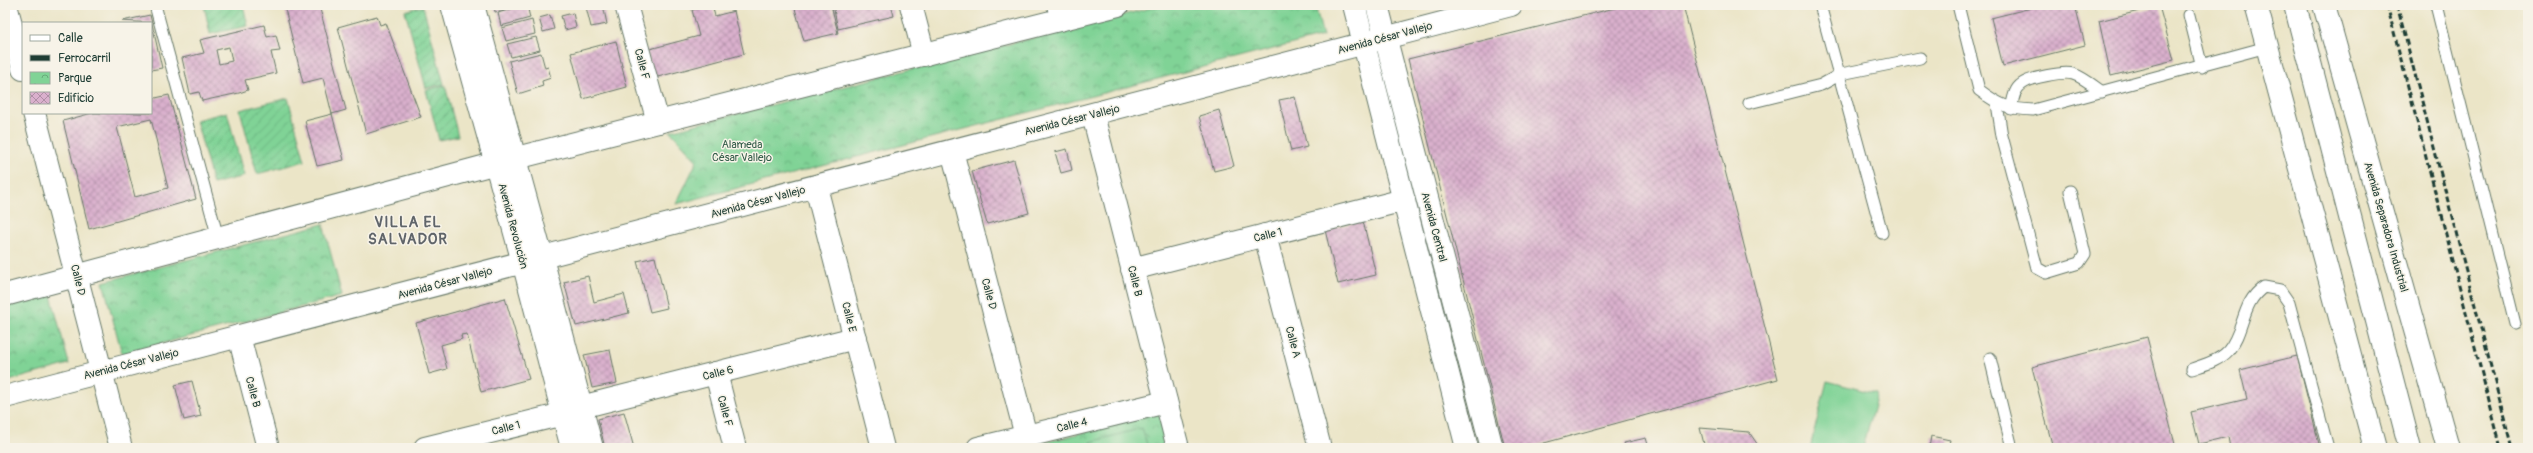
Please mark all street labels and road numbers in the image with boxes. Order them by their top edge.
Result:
street label: Avenida César Vallejo [1336,19,1434,57]
street label: Calle F [632,47,652,81]
street label: Avenida César Vallejo [1023,102,1121,138]
street label: Avenida Separadora Industrial [2361,161,2411,293]
street label: Avenida Revolución [495,182,531,270]
street label: Avenida César Vallejo [709,183,807,221]
street label: Avenida Central [1418,191,1450,263]
street label: Calle 1 [1252,225,1284,245]
street label: Calle D [68,263,88,297]
street label: Avenida César Vallejo [396,264,494,302]
street label: Calle B [1125,264,1145,298]
street label: Calle D [979,277,999,311]
street label: Calle E [839,301,859,334]
street label: Calle A [1283,325,1303,359]
street label: Avenida César Vallejo [82,346,180,382]
street label: Calle 6 [701,363,735,383]
street label: Calle B [243,375,263,409]
street label: Calle F [715,394,735,428]
street label: Calle 4 [1055,415,1089,435]
street label: Calle 1 [490,418,522,438]

